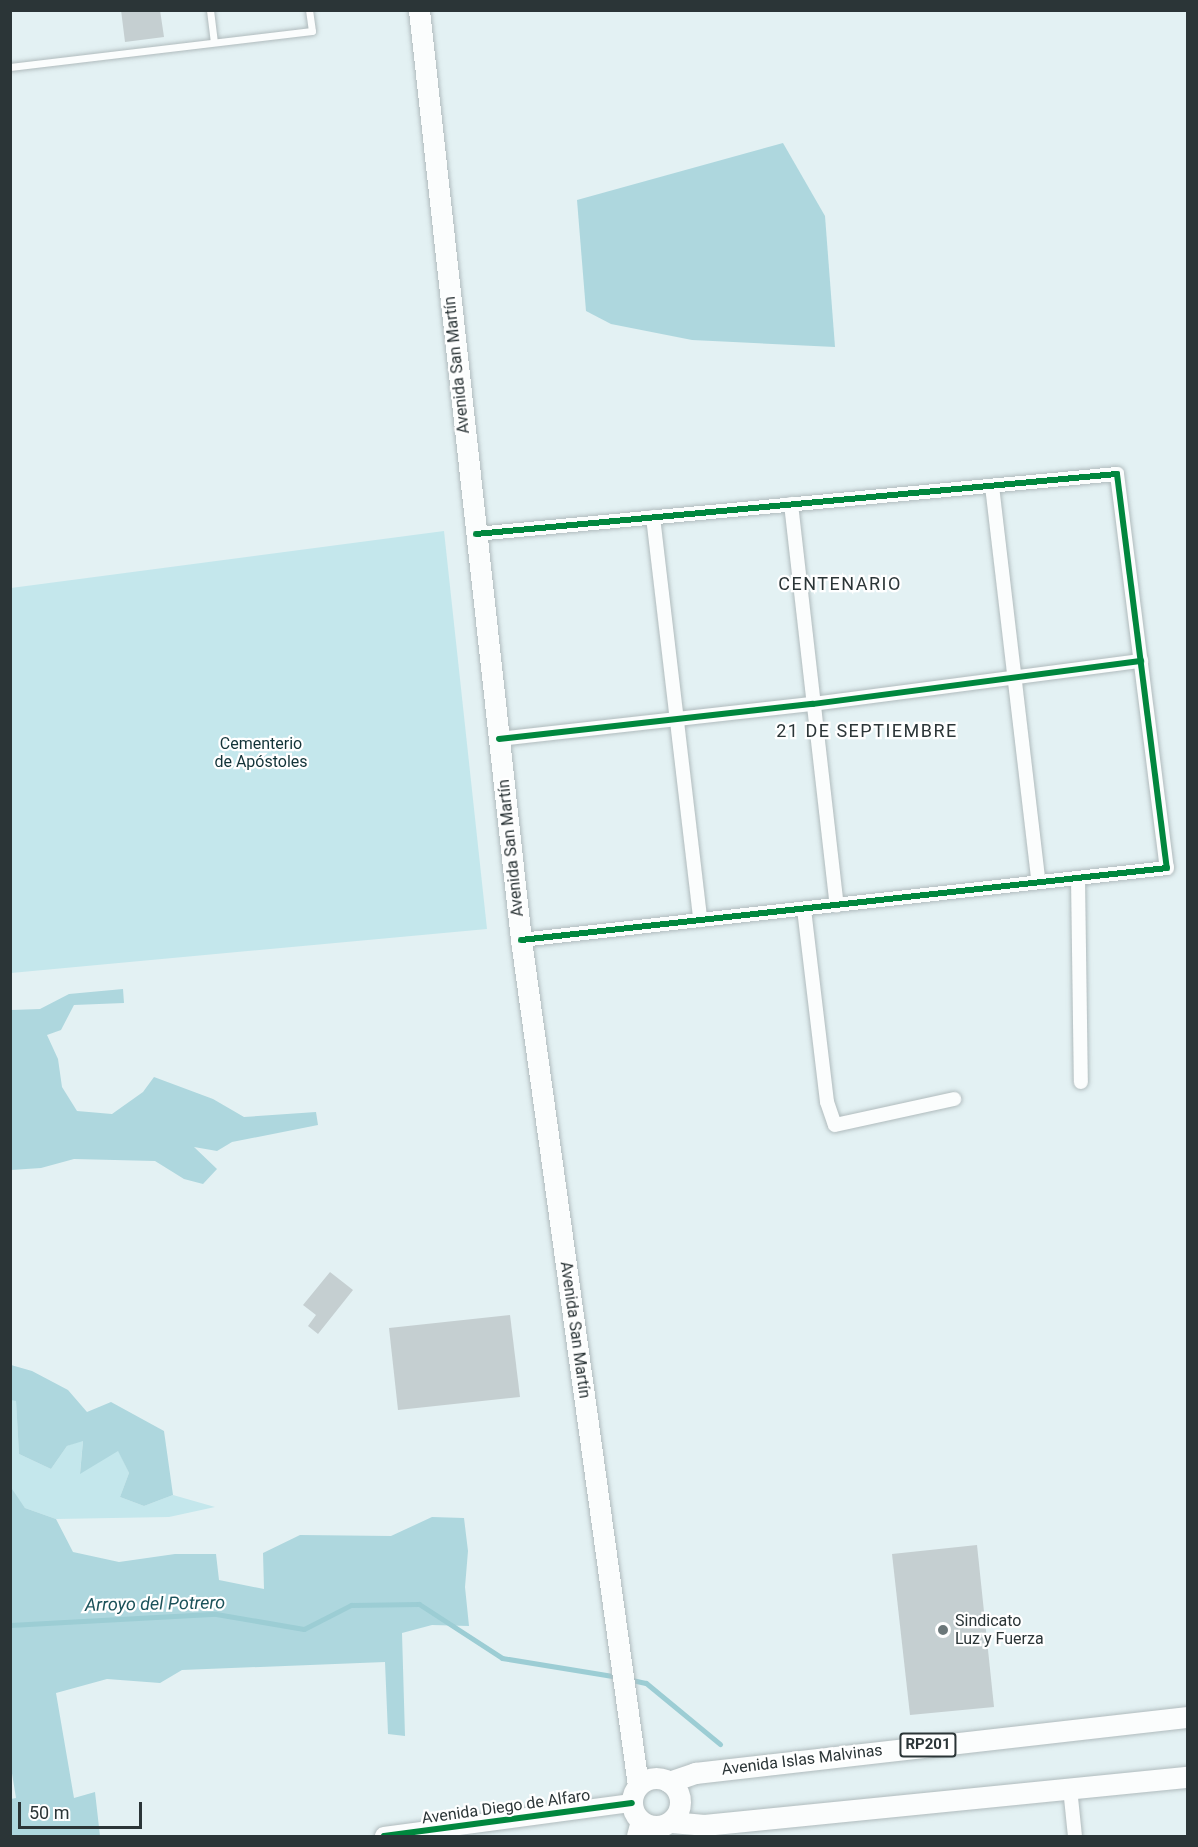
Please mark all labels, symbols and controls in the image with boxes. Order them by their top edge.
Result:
street label: Avenida San Martín [440,295,474,435]
district label: CENTENARIO [778,573,902,595]
district label: 21 DE SEPTIEMBRE [776,720,958,742]
park label: Cementerio de Apóstoles [214,734,308,772]
street label: Avenida San Martín [494,778,528,918]
street label: Avenida San Martín [556,1260,594,1400]
water label: Arroyo del Potrero [85,1592,225,1616]
place label: Sindicato Luz y Fuerza [955,1611,1044,1649]
marker: Sindicato Luz y Fuerza [936,1623,950,1637]
road number: RP201 [898,1733,958,1757]
street label: Avenida Islas Malvinas [720,1741,884,1779]
street label: Avenida Diego de Alfaro [420,1786,592,1828]
scale bar [21,1790,146,1828]
text: 50 m [29,1802,69,1823]

